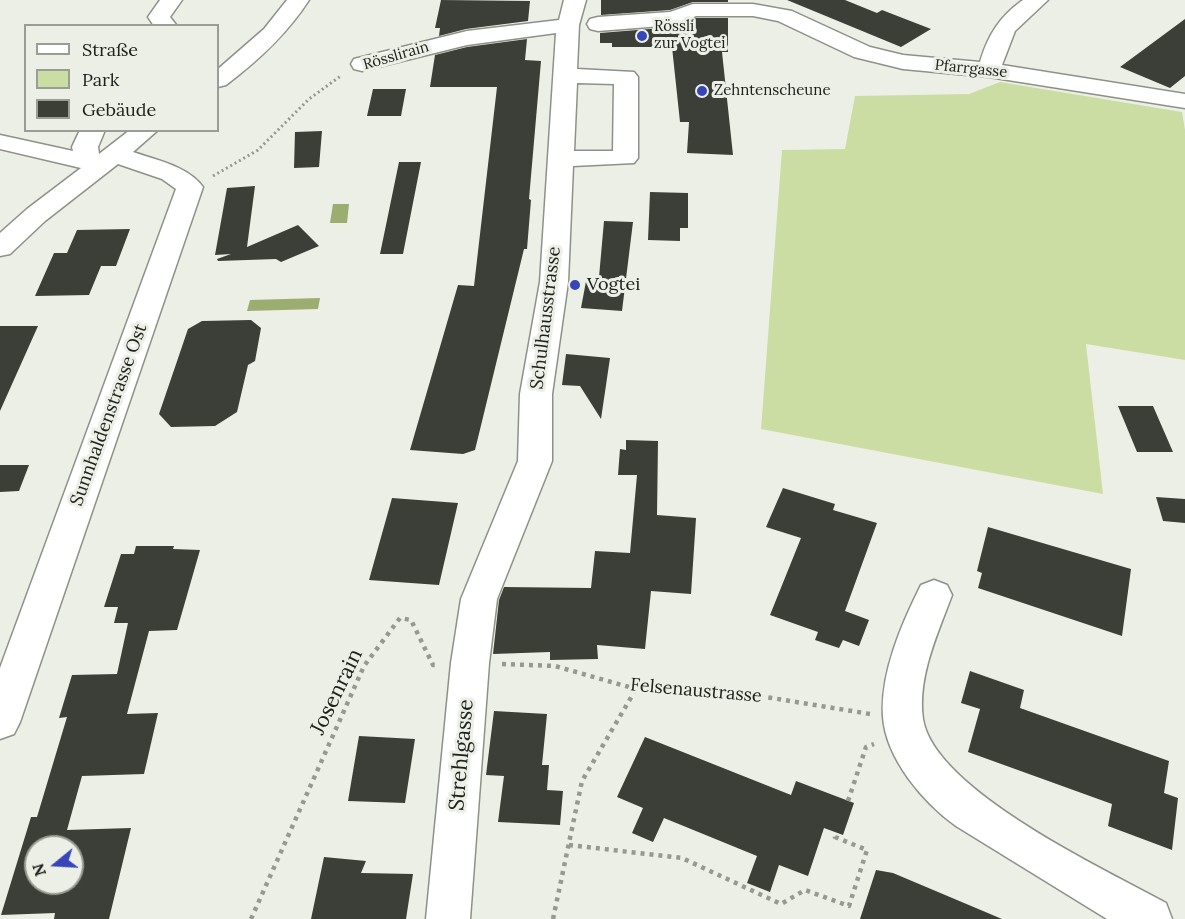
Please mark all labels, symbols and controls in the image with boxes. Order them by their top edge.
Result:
place label: Rössli zur Vogtei [654,18,725,53]
legend [24,24,219,132]
marker: Rössli zur Vogtei [635,29,649,43]
text: Straße [82,38,138,61]
street label: Rösslirain [361,38,431,74]
street label: Pfarrgasse [934,56,1008,82]
text: Park [82,68,119,91]
place label: Zehntenscheune [714,82,831,100]
marker: Zehntenscheune [695,84,709,98]
text: Gebäude [82,98,156,121]
street label: Schulhausstrasse [527,245,565,391]
place label: Vogtei [587,274,640,296]
marker: Vogtei [568,278,582,292]
street label: Sunnhaldenstrasse Ost [66,321,152,509]
street label: Josenrain [305,645,369,739]
street label: Felsenaustrasse [629,674,763,708]
street label: Strehlgasse [445,698,479,812]
north arrow [24,835,84,895]
text: N [27,861,50,879]

